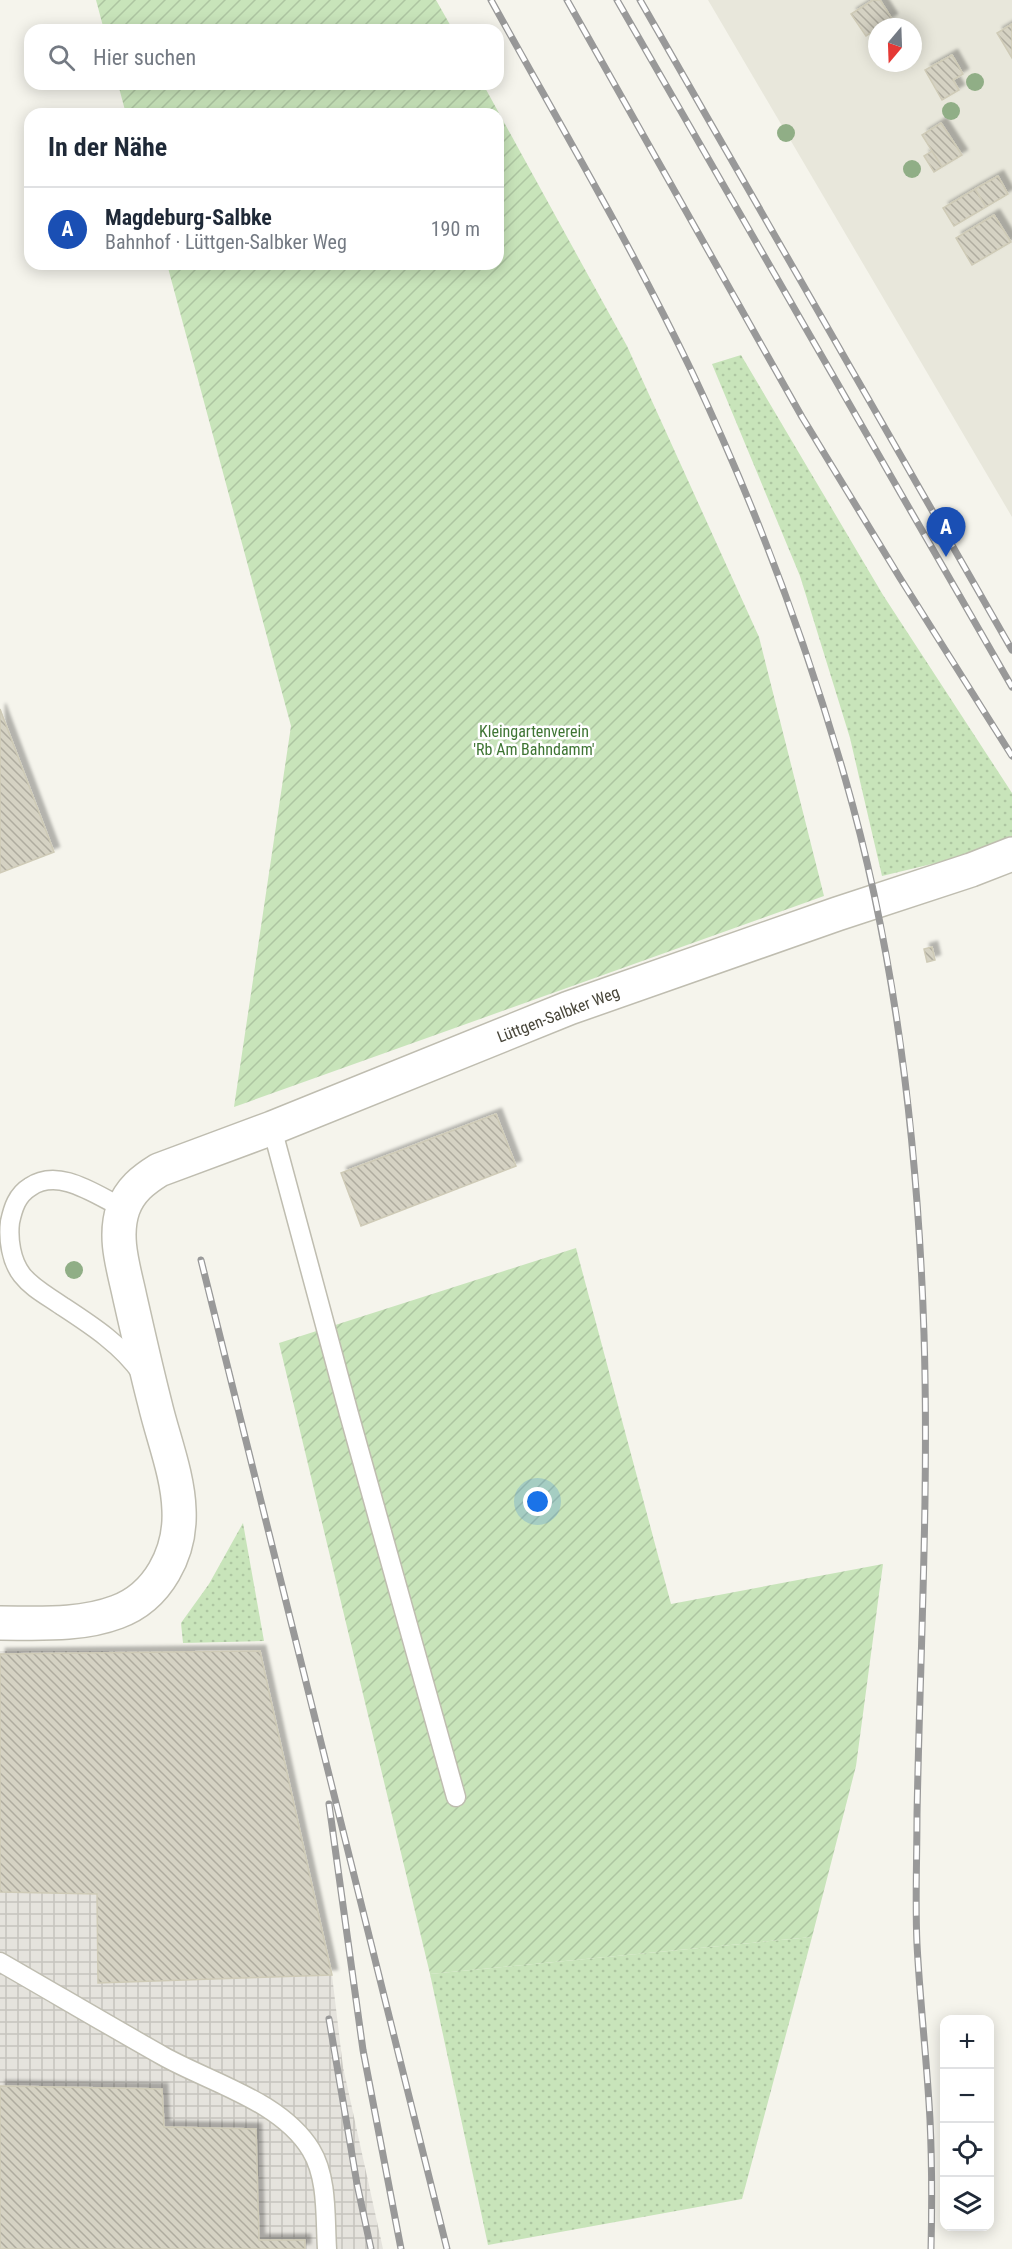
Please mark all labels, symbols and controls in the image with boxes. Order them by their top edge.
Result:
north arrow [868,18,922,72]
search box [24,24,504,90]
icon: search [45,41,78,74]
text: Hier suchen [93,45,196,70]
text: In der Nähe [48,132,167,162]
text: Magdeburg-Salbke [105,205,272,230]
text: A [62,217,73,241]
text: 190 m [431,217,480,241]
text: Bahnhof · Lüttgen-Salbker Weg [105,230,347,254]
pin: A [926,508,966,557]
park label: Kleingartenverein 'Rb Am Bahndamm' [473,722,595,759]
street label: Lüttgen-Salbker Weg [494,982,622,1047]
your location [523,1487,552,1516]
map controls [940,2015,994,2231]
button: + [940,2015,994,2069]
button: − [940,2069,994,2123]
button: locate [940,2123,994,2177]
button: layers [940,2177,994,2231]

